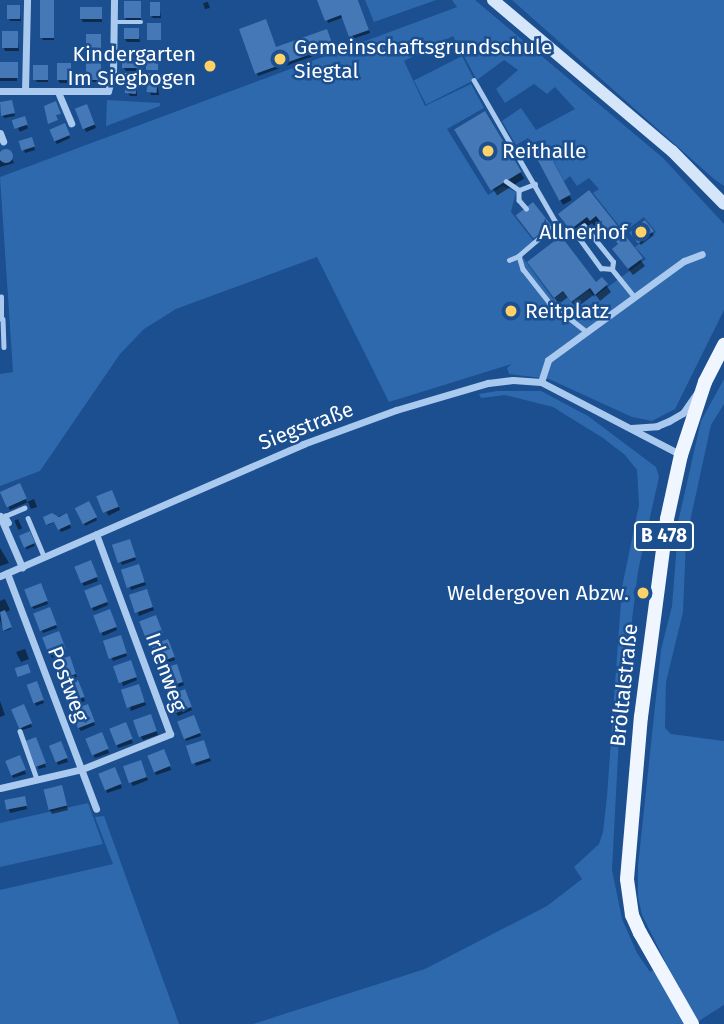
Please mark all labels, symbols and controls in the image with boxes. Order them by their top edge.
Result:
place label: Gemeinschaftsgrundschule Siegtal [294,34,552,84]
place label: Kindergarten Im Siegbogen [67,41,196,91]
marker: Gemeinschaftsgrundschule Siegtal [272,51,288,67]
marker: Kindergarten Im Siegbogen [202,58,218,74]
place label: Reithalle [502,138,587,164]
marker: Reithalle [480,143,496,159]
place label: Allnerhof [539,219,627,245]
marker: Allnerhof [633,224,649,240]
place label: Reitplatz [525,298,609,324]
marker: Reitplatz [503,303,519,319]
street label: Siegstraße [255,396,357,456]
road number: B 478 [632,520,696,552]
place label: Weldergoven Abzw. [447,580,629,606]
marker: Weldergoven Abzw. [635,585,651,601]
street label: Bröltalstraße [605,622,643,748]
street label: Irlenweg [140,629,192,715]
street label: Postweg [42,643,94,725]

